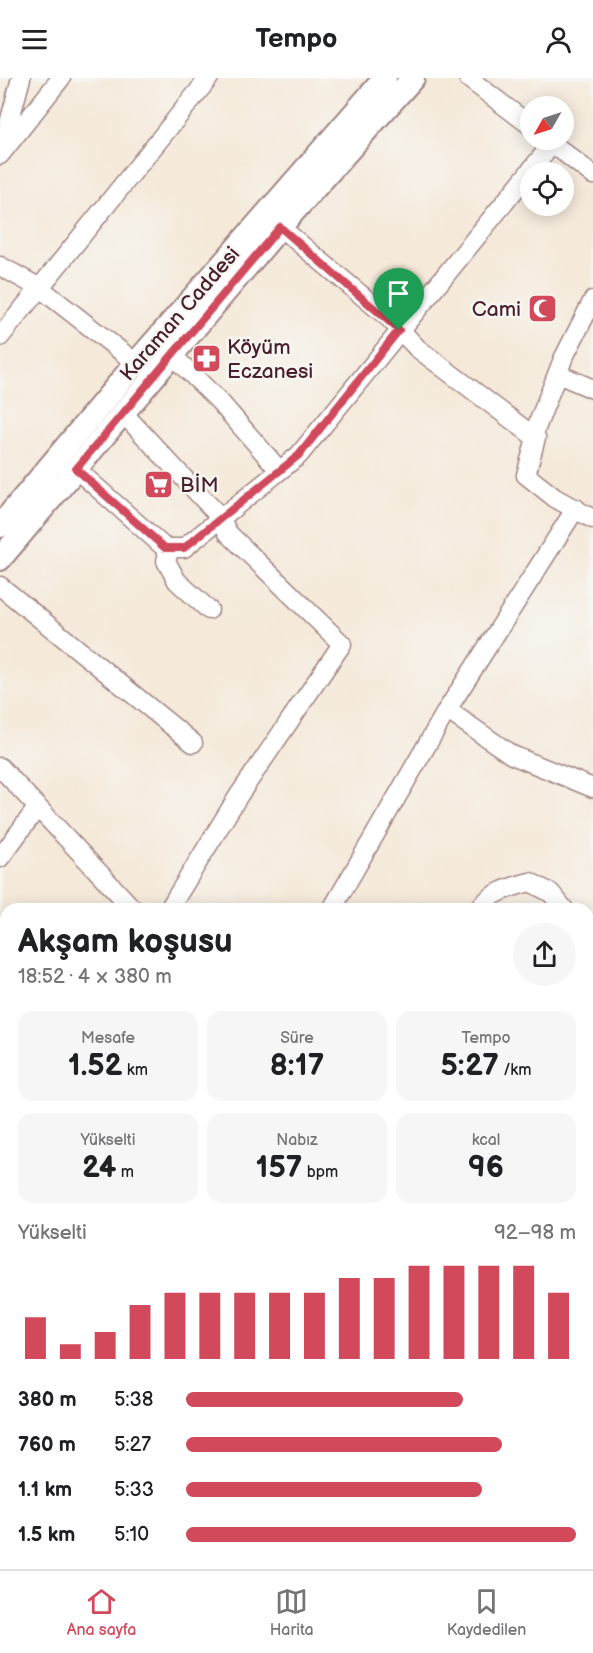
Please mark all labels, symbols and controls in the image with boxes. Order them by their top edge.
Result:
icon: menu [18,23,51,56]
text: Tempo [256,23,337,55]
icon: person [542,23,575,56]
north arrow [520,96,574,150]
map controls [520,96,574,216]
button: locate [520,162,574,216]
street label: Karaman Caddesi [115,242,245,386]
pin [373,268,424,330]
icon: arrive [382,277,415,310]
mosque icon: Cami [526,293,558,325]
place label: Cami [472,297,521,322]
place label: Köyüm Eczanesi [227,335,313,384]
pharmacy icon: Köyüm Eczanesi [190,343,222,375]
supermarket icon: BİM [143,469,175,501]
place label: BİM [180,473,219,498]
text: Akşam koşusu [18,922,233,962]
button: share [513,923,576,986]
text: 18:52 · 4 × 380 m [18,965,172,989]
text: Mesafe [81,1029,135,1048]
text: Süre [280,1029,314,1048]
text: Tempo [461,1029,511,1048]
text: 1.52 [68,1048,123,1084]
text: 8:17 [270,1048,324,1084]
text: 5:27 [441,1048,499,1084]
text: km [123,1061,148,1080]
text: /km [499,1061,531,1080]
text: Yükselti [80,1131,136,1150]
text: Nabız [276,1131,318,1150]
text: kcal [472,1131,500,1150]
text: 24 [82,1150,116,1186]
text: 157 [256,1150,302,1186]
text: 96 [468,1150,504,1186]
text: m [116,1163,134,1182]
text: bpm [302,1163,338,1182]
text: Yükselti [18,1221,87,1245]
text: 92–98 m [494,1221,576,1245]
text: 380 m [18,1388,77,1412]
text: 5:38 [114,1388,153,1412]
text: 760 m [18,1433,76,1457]
text: 5:27 [114,1433,151,1457]
text: 1.1 km [18,1478,72,1502]
text: 5:33 [114,1478,154,1502]
text: 1.5 km [18,1523,75,1547]
text: 5:10 [114,1523,149,1547]
tab: Ana sayfa [67,1585,136,1640]
tab: Harita [270,1585,313,1640]
tab: Kaydedilen [447,1585,526,1640]

